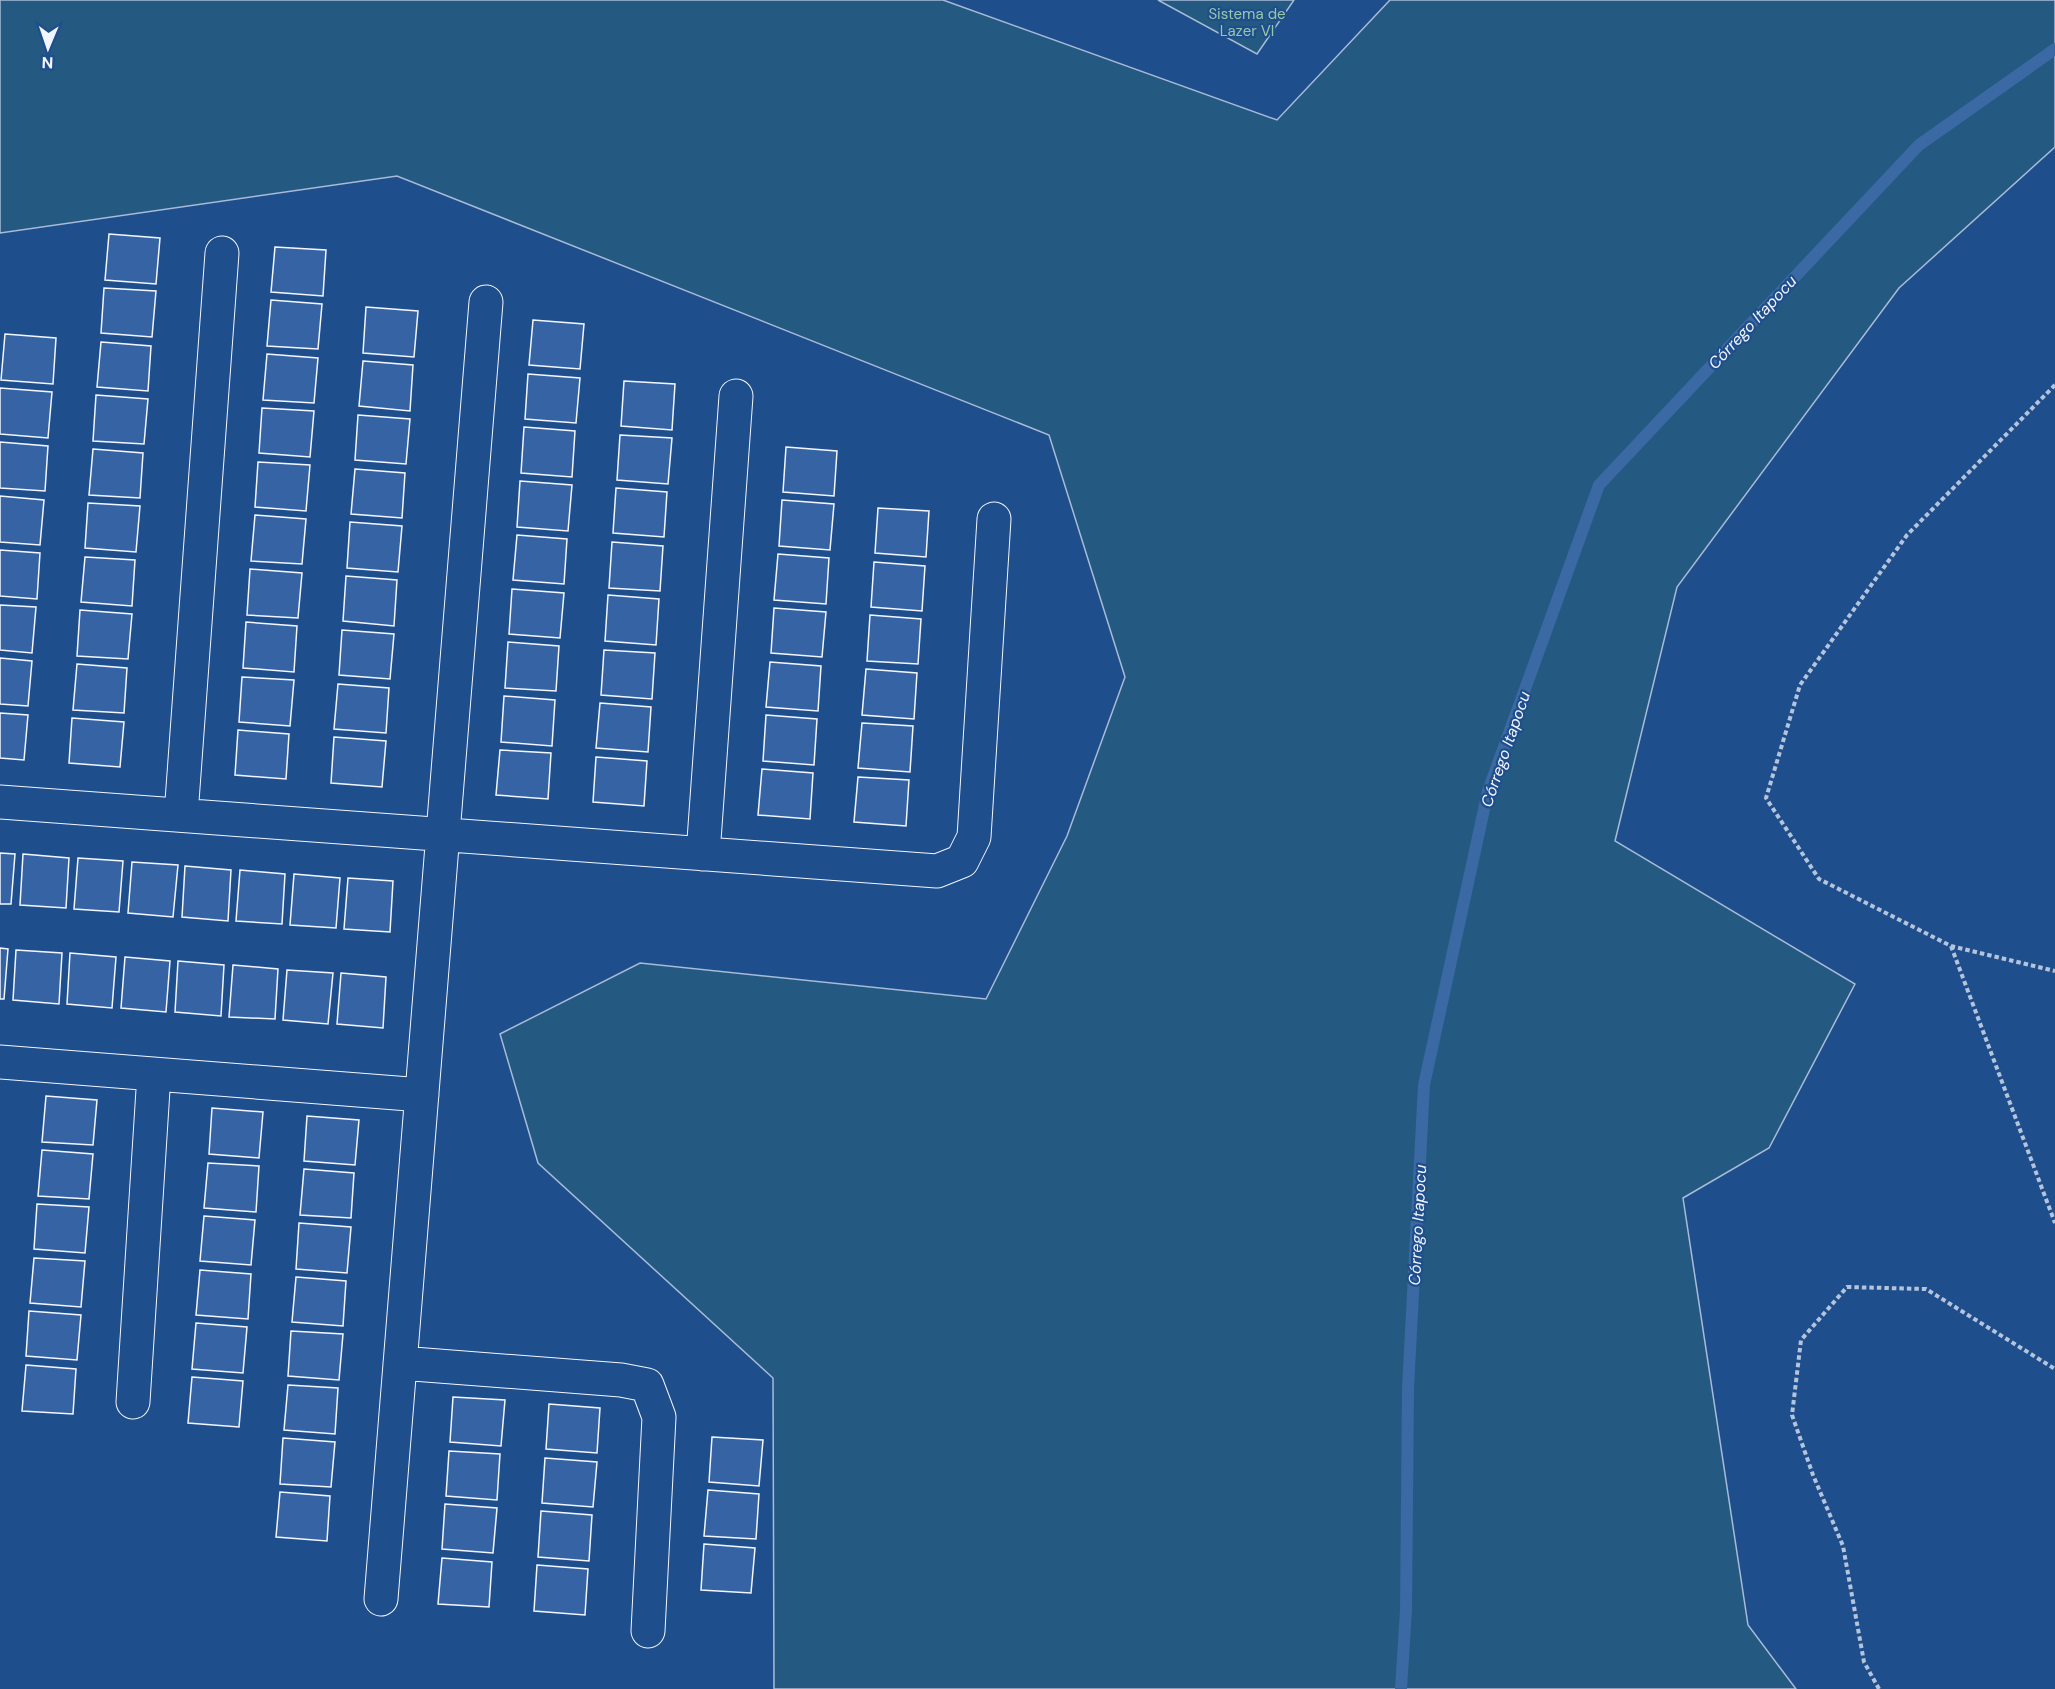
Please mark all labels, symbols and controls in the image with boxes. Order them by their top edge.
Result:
park label: Sistema de Lazer VI [1208,4,1286,41]
north arrow [18,18,78,78]
text: N [41,52,54,73]
water label: Córrego Itapocu [1703,271,1801,374]
water label: Córrego Itapocu [1476,689,1535,810]
water label: Córrego Itapocu [1404,1164,1431,1286]

